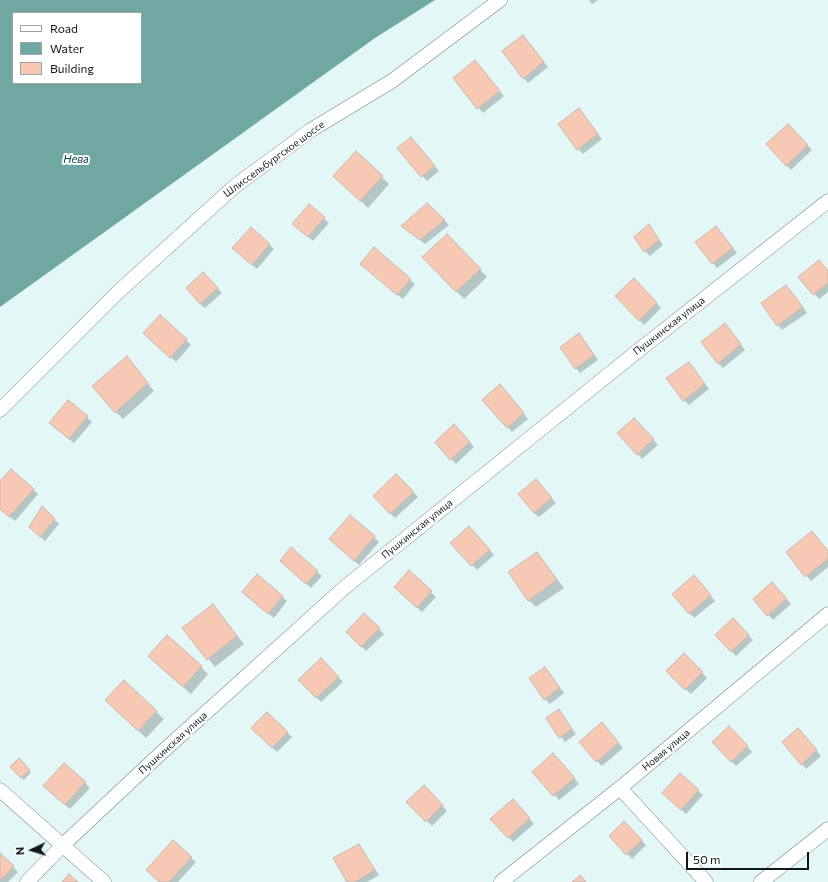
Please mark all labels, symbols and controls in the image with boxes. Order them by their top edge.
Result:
legend [12,12,142,84]
text: Road [50,21,78,35]
text: Water [50,41,84,55]
text: Building [50,61,94,75]
street label: Шлиссельбургское шоссе [221,118,327,200]
water label: Нева [63,152,89,166]
street label: Пушкинская улица [631,294,707,358]
street label: Пушкинская улица [379,497,455,561]
street label: Пушкинская улица [136,709,210,777]
street label: Новая улица [640,727,692,773]
north arrow [12,830,52,870]
scale bar [688,844,811,870]
text: N [13,846,26,855]
text: 50 m [693,852,721,866]

